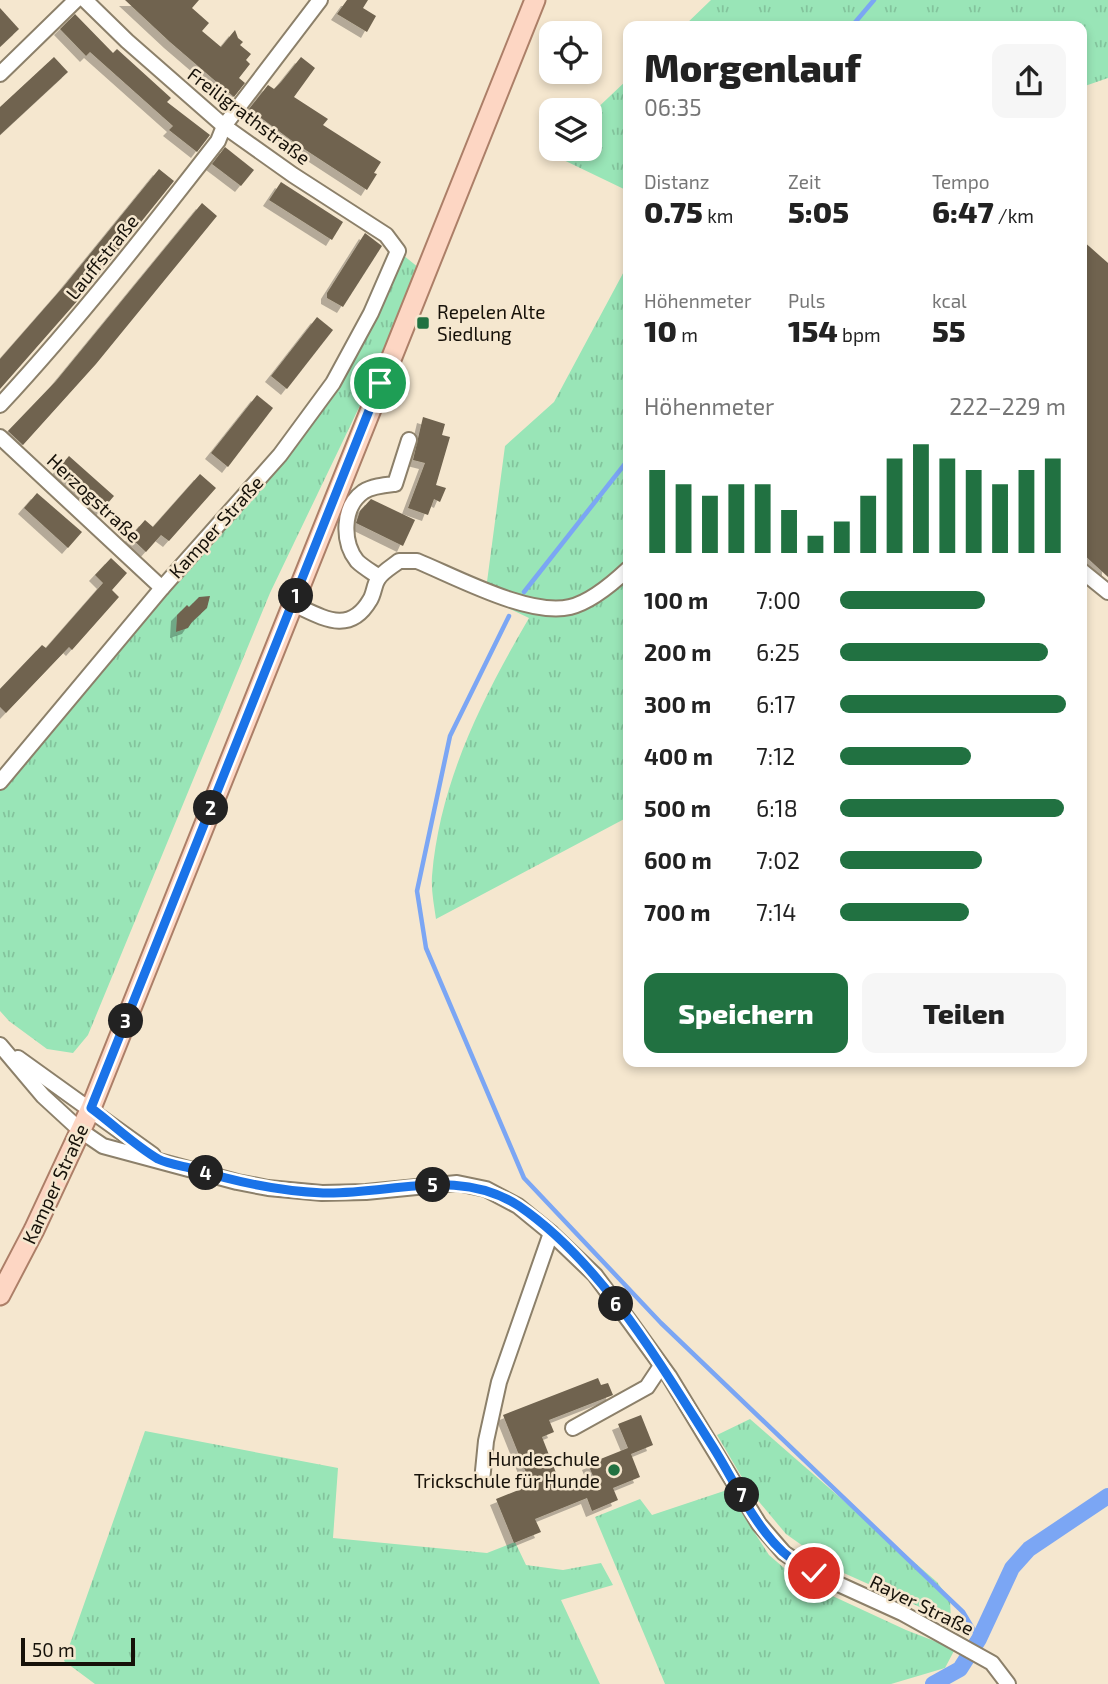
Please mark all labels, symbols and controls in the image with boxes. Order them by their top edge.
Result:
map controls [539,21,602,161]
button: locate [539,21,602,84]
text: Morgenlauf [644,44,861,90]
button: share [992,44,1066,118]
street label: Freiligrathstraße [183,62,315,169]
text: 06:35 [644,93,702,121]
button: layers [539,98,602,161]
text: Distanz [644,170,709,193]
text: Zeit [788,170,821,193]
text: Tempo [932,170,990,193]
text: 0.75 [644,193,703,229]
text: 5:05 [788,193,849,229]
text: 6:47 [932,193,994,229]
text: km [703,204,734,227]
text: /km [994,204,1034,227]
street label: Lauffstraße [60,210,143,304]
text: Höhenmeter [644,289,752,312]
text: Puls [788,289,825,312]
text: kcal [932,289,967,312]
place label: Repelen Alte Siedlung [437,300,546,345]
text: 10 [644,312,677,348]
text: 154 [788,312,838,348]
text: 55 [932,312,966,348]
marker: Repelen Alte Siedlung [415,315,431,331]
text: m [677,323,698,346]
text: bpm [838,323,881,346]
pin [350,353,410,413]
icon: arrive [361,364,399,402]
text: Höhenmeter [644,392,774,420]
text: 222–229 m [949,392,1066,420]
street label: Herzogstraße [43,448,146,547]
street label: Kamper Straße [164,471,268,583]
pin: 1 [278,578,314,614]
text: 1 [291,584,300,607]
text: 100 m [644,586,708,614]
text: 7:00 [756,586,801,614]
text: 200 m [644,638,712,666]
text: 6:25 [756,638,800,666]
text: 300 m [644,690,711,718]
text: 6:17 [756,690,796,718]
text: 400 m [644,742,713,770]
text: 7:12 [756,742,795,770]
pin: 2 [194,790,228,826]
text: 500 m [644,794,711,822]
text: 6:18 [756,794,798,822]
text: 2 [205,796,216,819]
text: 600 m [644,846,712,874]
text: 7:02 [756,846,800,874]
text: 700 m [644,898,710,926]
text: 7:14 [756,898,797,926]
button: Speichern [644,973,848,1053]
button: Teilen [862,973,1066,1053]
pin: 3 [108,1004,144,1038]
text: 3 [120,1009,131,1032]
street label: Kamper Straße [17,1120,92,1247]
pin: 4 [188,1156,224,1190]
text: 4 [199,1161,212,1184]
pin: 5 [416,1168,450,1202]
text: 5 [427,1173,438,1196]
pin: 6 [598,1286,634,1322]
text: 6 [610,1292,621,1315]
place label: Hundeschule Trickschule für Hunde [414,1447,600,1492]
marker: Hundeschule Trickschule für Hunde [606,1462,622,1478]
pin: 7 [724,1478,760,1512]
text: 7 [736,1483,747,1506]
pin [784,1543,844,1603]
icon: check [795,1554,833,1592]
street label: Rayer Straße [867,1570,978,1640]
scale bar [21,1635,135,1667]
text: 50 m [32,1638,75,1661]

